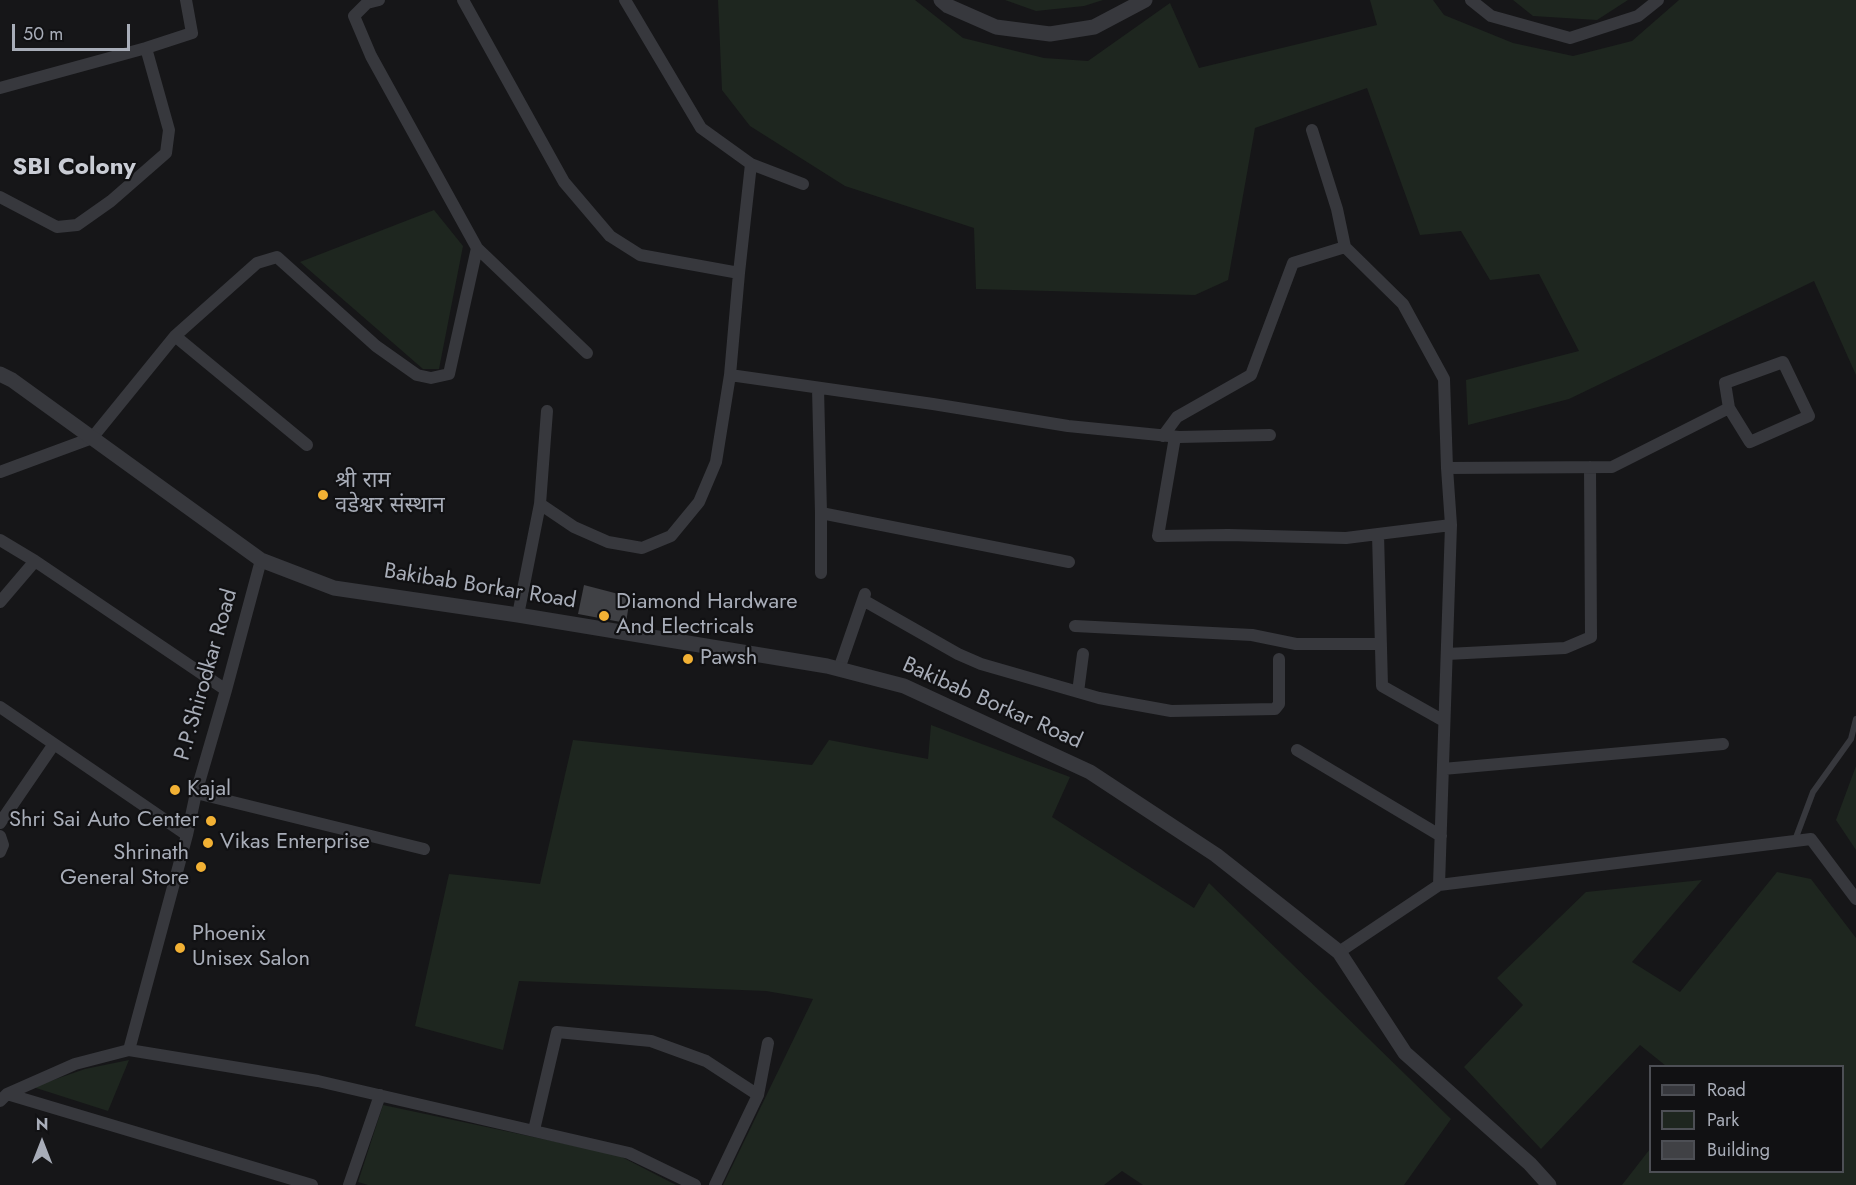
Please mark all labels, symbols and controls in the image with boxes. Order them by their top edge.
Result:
scale bar [15,12,134,50]
text: 50 m [23,21,63,47]
district label: SBI Colony [12,154,136,182]
place label: श्री राम वडेश्वर संस्थान [335,469,445,520]
marker: श्री राम वडेश्वर संस्थान [316,488,330,502]
street label: Bakibab Borkar Road [382,559,578,615]
street label: P.P.Shirodkar Road [170,586,244,764]
place label: Diamond Hardware And Electricals [616,590,798,642]
marker: Diamond Hardware And Electricals [597,609,611,623]
place label: Pawsh [700,646,757,672]
marker: Pawsh [681,652,695,666]
street label: Bakibab Borkar Road [898,652,1086,756]
place label: Kajal [187,777,231,803]
marker: Kajal [168,783,182,797]
place label: Shri Sai Auto Center [9,808,199,834]
marker: Shri Sai Auto Center [204,814,218,828]
place label: Vikas Enterprise [220,830,370,856]
marker: Vikas Enterprise [201,836,215,850]
place label: Shrinath General Store [60,841,189,892]
marker: Shrinath General Store [194,860,208,874]
place label: Phoenix Unisex Salon [192,922,310,974]
marker: Phoenix Unisex Salon [173,941,187,955]
legend [1649,1065,1844,1173]
text: Road [1707,1077,1746,1103]
text: Park [1707,1107,1739,1133]
north arrow [12,1113,72,1173]
text: N [36,1113,48,1136]
text: Building [1707,1137,1770,1163]

